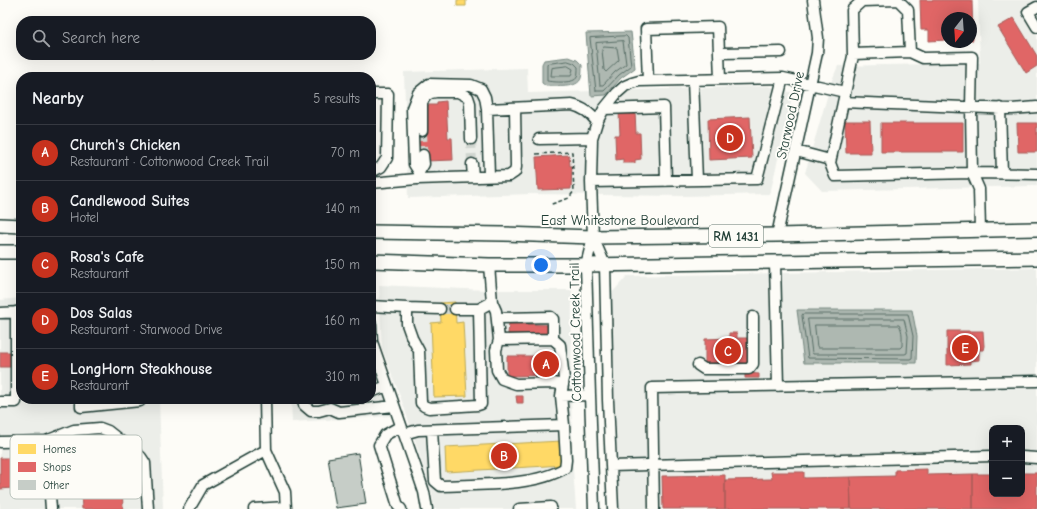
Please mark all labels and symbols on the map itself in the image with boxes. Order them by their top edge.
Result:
north arrow [941,12,977,48]
street label: Starwood Drive [773,70,808,161]
pin: D [717,123,743,153]
street label: East Whitestone Boulevard [541,212,699,229]
road number: RM 1431 [709,225,763,247]
your location [531,255,551,275]
street label: Cottonwood Creek Trail [566,262,585,402]
pin: E [952,333,978,363]
pin: C [715,336,741,366]
pin: A [533,349,559,379]
legend [10,435,142,499]
pin: B [491,441,517,471]
text: Homes [43,443,76,456]
text: Shops [43,461,72,474]
text: Other [43,479,70,492]

